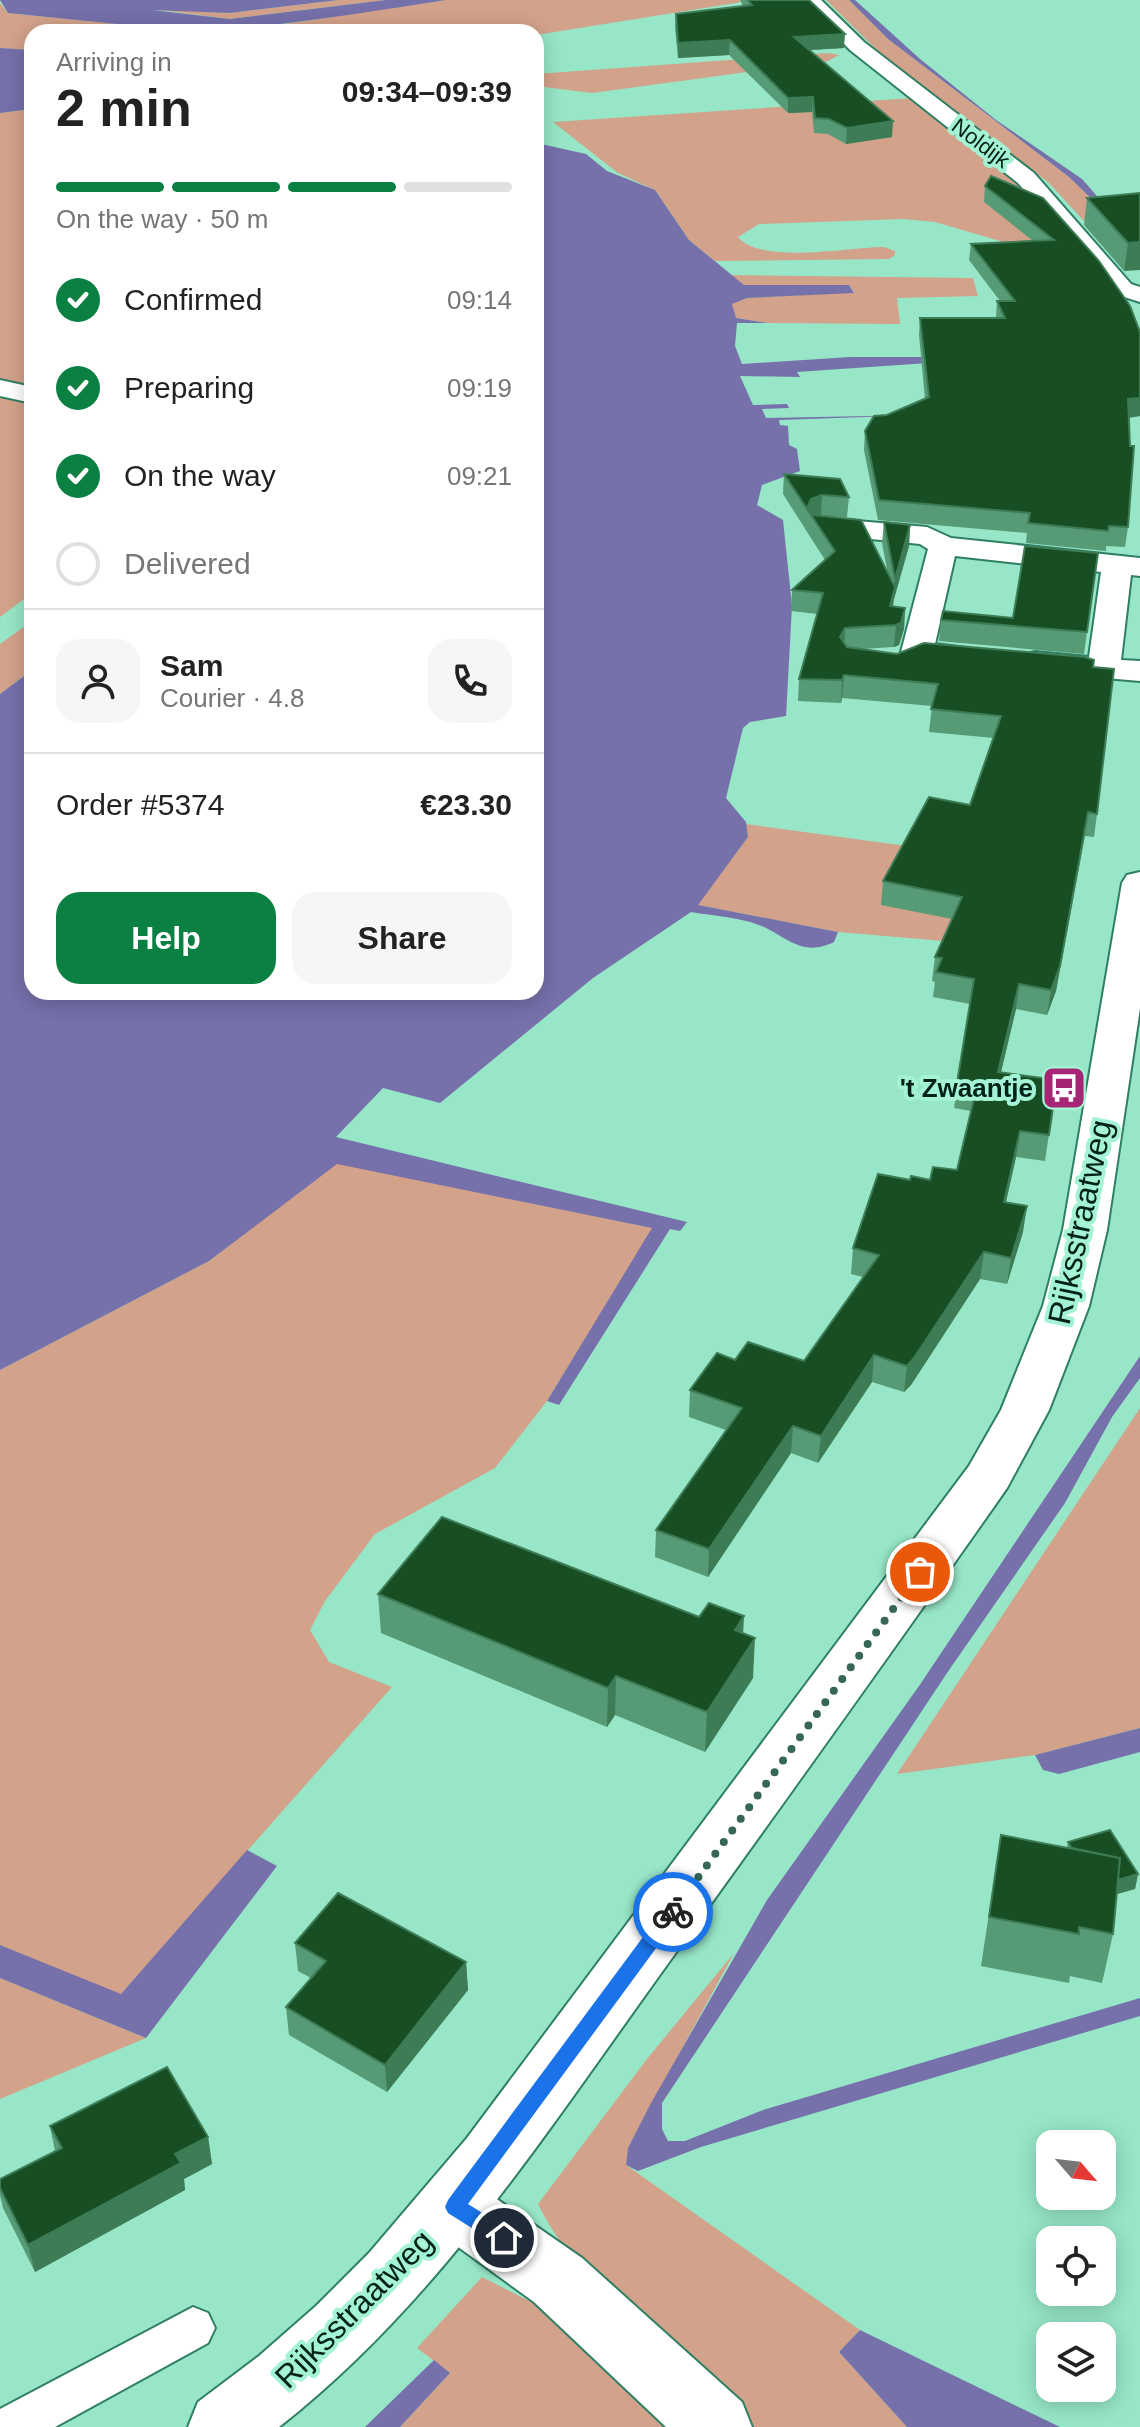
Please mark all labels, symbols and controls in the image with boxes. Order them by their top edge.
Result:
text: Arriving in [56,47,172,77]
text: 09:34–09:39 [342,75,512,108]
text: 2 min [56,79,192,137]
street label: Noldijk [947,113,1016,173]
text: On the way · 50 m [56,204,268,234]
icon: check [56,278,100,322]
text: Confirmed [124,283,262,316]
text: 09:14 [447,285,512,315]
icon: check [56,366,100,410]
text: Preparing [124,371,254,404]
text: 09:19 [447,373,512,403]
icon: check [56,454,100,498]
text: On the way [124,459,276,492]
text: 09:21 [447,461,512,491]
text: Delivered [124,547,251,580]
button: person [56,639,140,723]
button: phone [428,639,512,723]
text: Sam [160,649,223,682]
text: Courier · 4.8 [160,683,305,713]
text: Order #5374 [56,788,224,821]
text: €23.30 [420,788,512,821]
button: Help [56,892,276,984]
button: Share [292,892,512,984]
bus stop icon: 't Zwaantje [1040,1064,1088,1112]
place label: 't Zwaantje [900,1073,1033,1103]
street label: Rijksstraatweg [1041,1116,1119,1328]
pin [886,1538,954,1606]
icon: bag [898,1550,942,1594]
courier [633,1872,713,1952]
icon: bike [651,1890,695,1934]
north arrow [1036,2130,1116,2210]
map controls [1036,2130,1116,2402]
pin [470,2204,538,2272]
icon: home [482,2216,526,2260]
street label: Rijksstraatweg [268,2223,440,2395]
button: locate [1036,2226,1116,2306]
button: layers [1036,2322,1116,2402]

